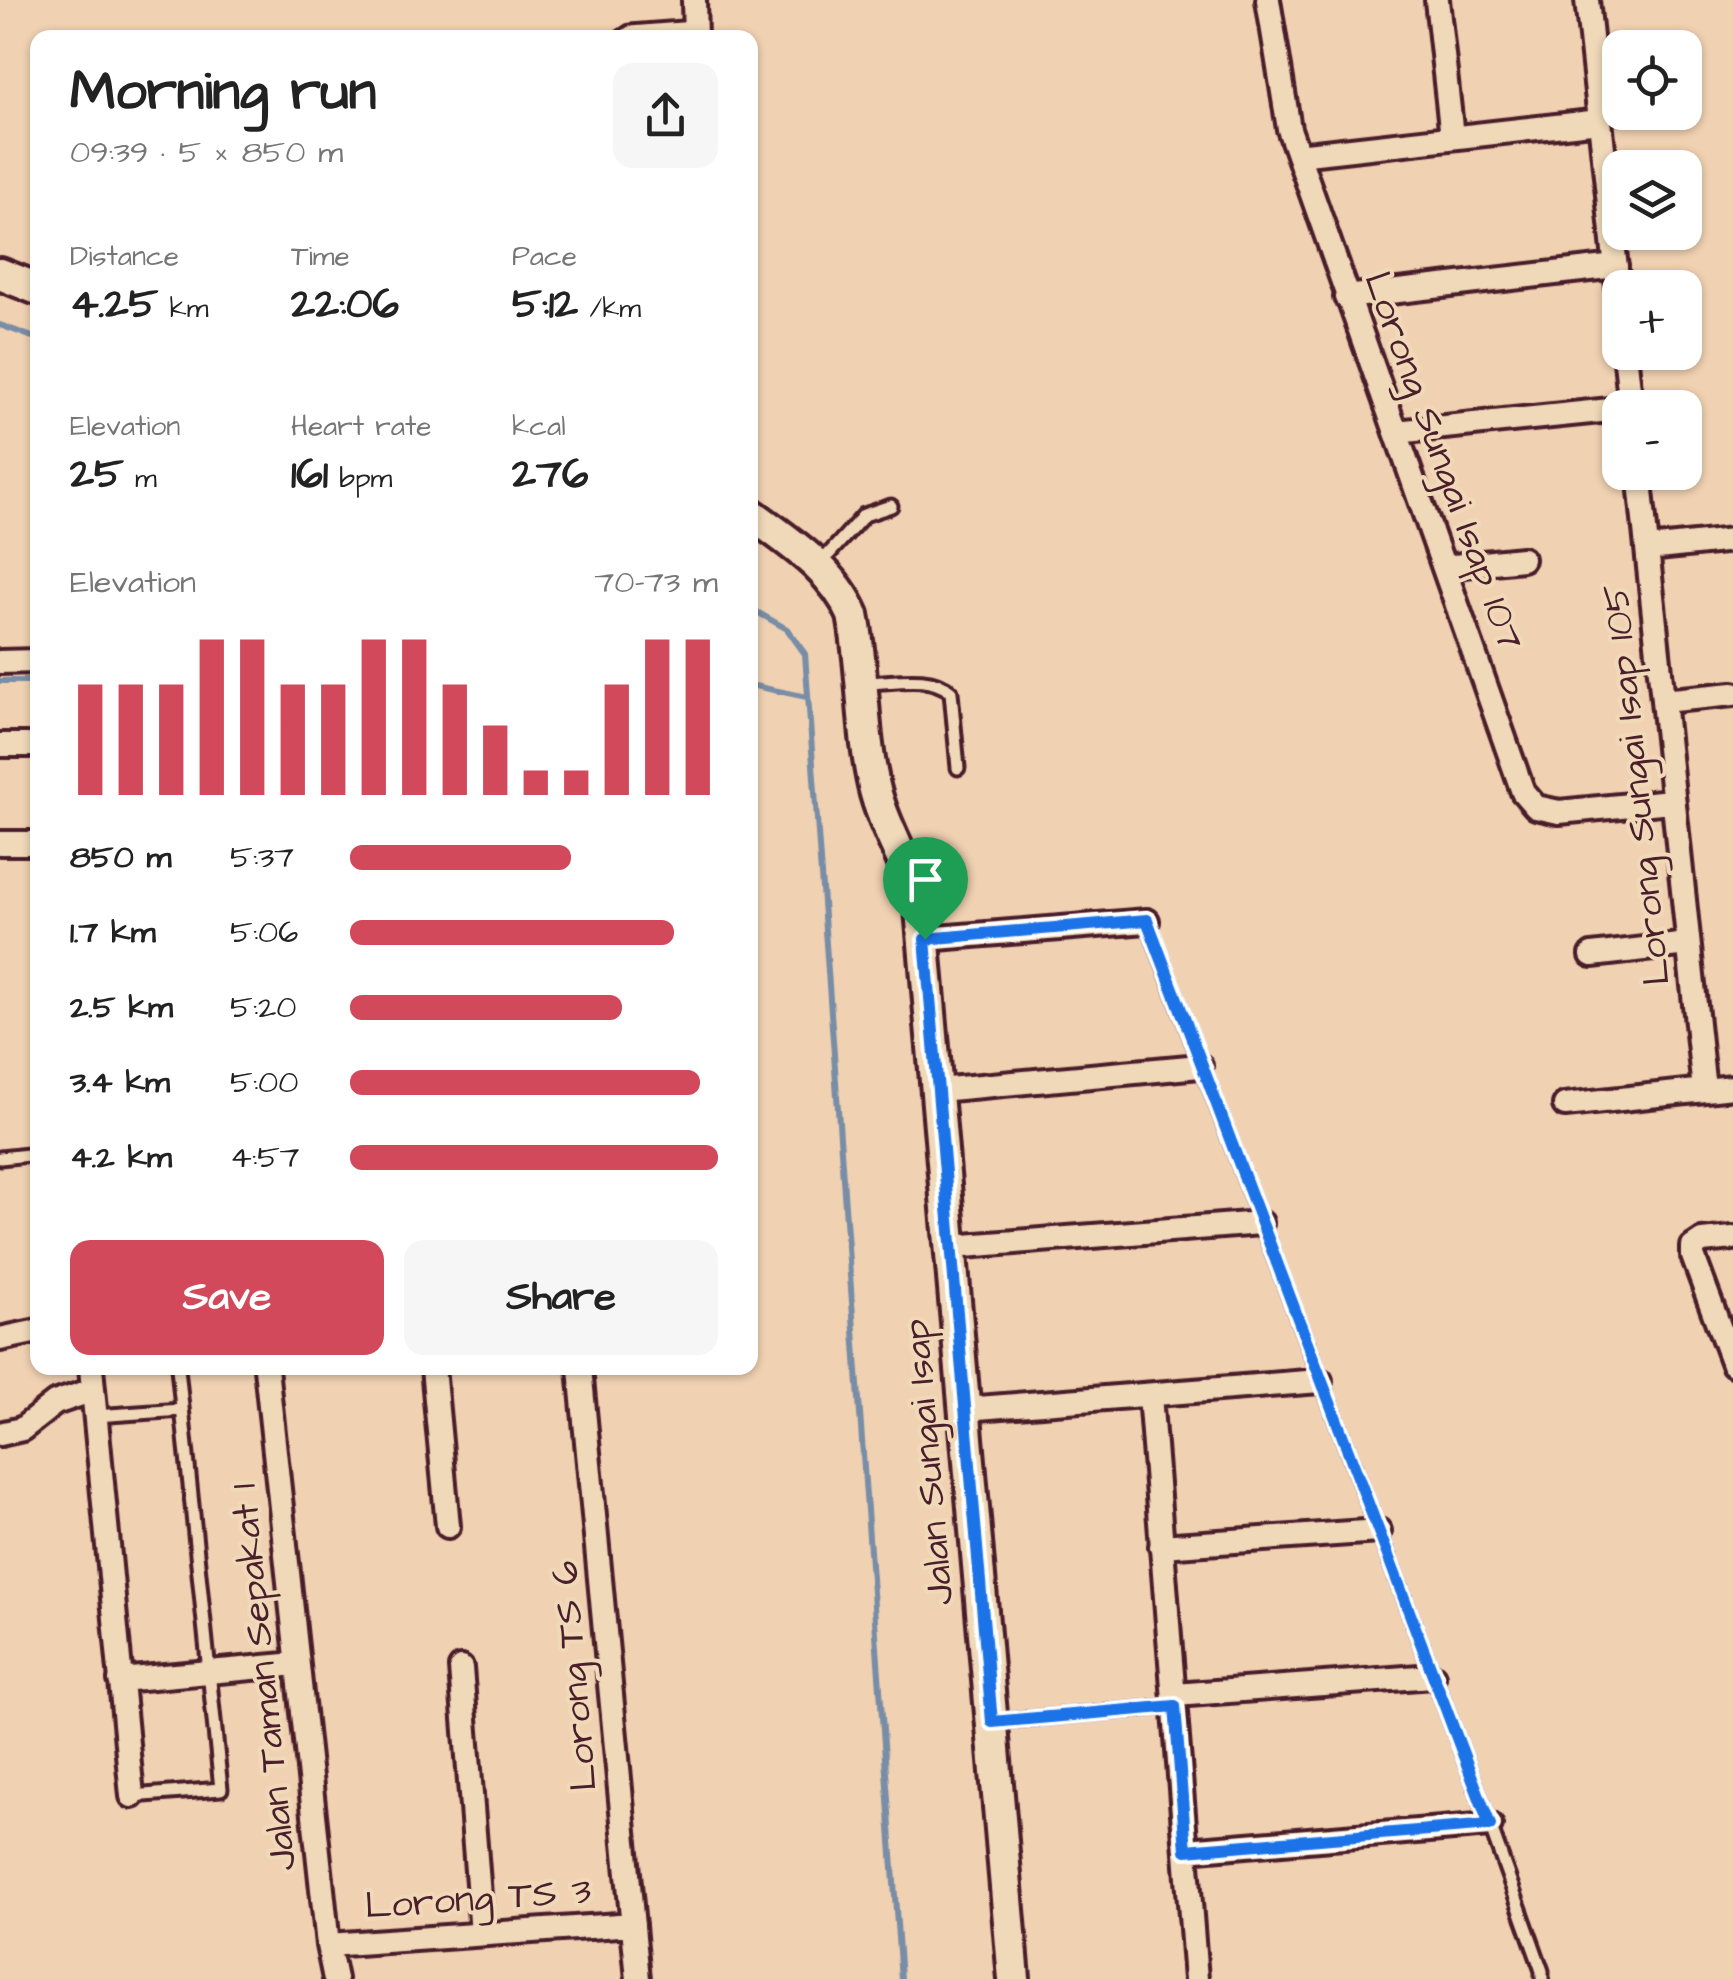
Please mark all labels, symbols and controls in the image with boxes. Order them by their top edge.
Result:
map controls [1602,30,1702,490]
button: locate [1602,30,1702,130]
text: Morning run [70,54,376,130]
button: share [613,63,718,168]
text: 09:39 · 5 × 850 m [70,130,343,175]
button: layers [1602,150,1702,250]
text: Distance [70,237,179,276]
text: Time [291,237,350,276]
text: Pace [512,237,577,276]
street label: Lorong Sungai Isap 107 [1350,265,1536,657]
button: + [1602,270,1702,370]
text: 4.25 [70,276,158,334]
text: 22:06 [291,276,399,334]
text: 5:12 [512,276,578,334]
text: km [158,289,208,328]
text: /km [578,289,641,328]
button: − [1602,390,1702,490]
text: Elevation [70,407,180,446]
text: Heart rate [291,407,432,446]
text: kcal [512,407,566,446]
text: 25 [70,446,124,504]
text: 161 [291,446,328,504]
text: 276 [512,446,588,504]
text: m [124,459,157,498]
text: bpm [328,459,392,498]
text: Elevation [70,560,196,605]
text: 70–73 m [595,560,718,605]
street label: Lorong Sungai Isap 105 [1590,582,1684,988]
text: 850 m [70,835,171,880]
text: 5:37 [230,835,294,880]
pin [883,837,968,940]
icon: arrive [898,852,953,907]
text: 1.7 km [70,910,156,955]
text: 5:06 [230,910,298,955]
text: 2.5 km [70,985,173,1030]
text: 5:20 [230,985,297,1030]
text: 3.4 km [70,1060,170,1105]
text: 5:00 [230,1060,298,1105]
text: 4.2 km [70,1135,172,1180]
text: 4:57 [230,1135,299,1180]
button: Save [70,1240,384,1355]
button: Share [404,1240,718,1355]
street label: Jalan Sungai Isap [891,1317,967,1607]
street label: Jalan Taman Sepakat 1 [218,1481,310,1873]
street label: Lorong TS 6 [539,1559,611,1793]
street label: Lorong TS 3 [363,1865,593,1933]

